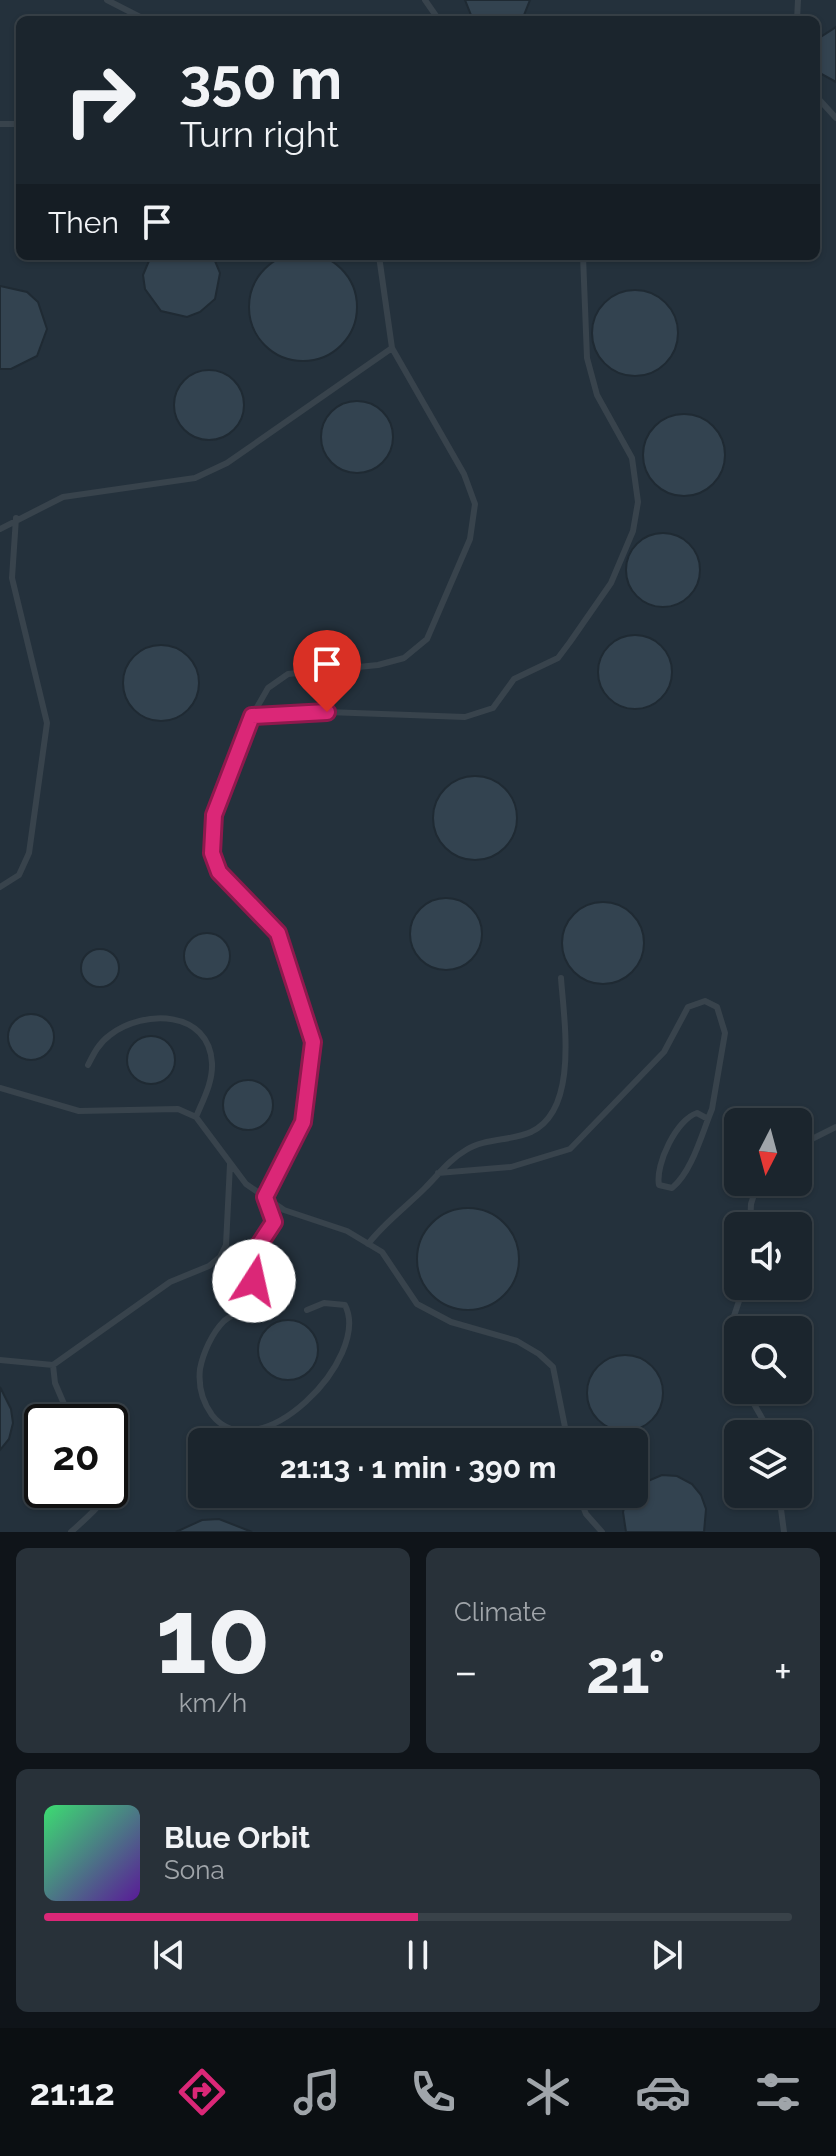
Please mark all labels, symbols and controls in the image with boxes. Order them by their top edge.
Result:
text: 350 m [180,46,342,112]
icon: right [48,48,152,152]
text: Turn right [180,113,339,155]
icon: arrive [135,200,179,244]
text: Then [48,205,119,240]
pin [293,630,361,712]
icon: arrive [305,642,349,686]
north arrow [724,1108,812,1196]
map controls [724,1108,812,1508]
button: sound [724,1212,812,1300]
position arrow [212,1239,296,1323]
button: search [724,1316,812,1404]
speed limit sign: 20 [24,1404,128,1508]
button: layers [724,1420,812,1508]
text: 21:13 · 1 min · 390 m [280,1450,556,1485]
text: 10 [155,1575,271,1697]
text: Climate [454,1597,546,1627]
text: 21° [586,1637,665,1707]
text: − [454,1646,478,1697]
text: + [774,1646,792,1697]
text: km/h [179,1688,247,1718]
text: Blue Orbit [164,1820,310,1855]
text: Sona [164,1855,225,1885]
icon: previous [147,1933,191,1977]
icon: pause [396,1933,440,1977]
icon: next [645,1933,689,1977]
icon: directions [174,2064,230,2120]
icon: music [289,2064,345,2120]
icon: phone [405,2064,461,2120]
icon: climate [520,2064,576,2120]
icon: car [635,2064,691,2120]
icon: filters [750,2064,806,2120]
text: 21:12 [30,2071,115,2113]

